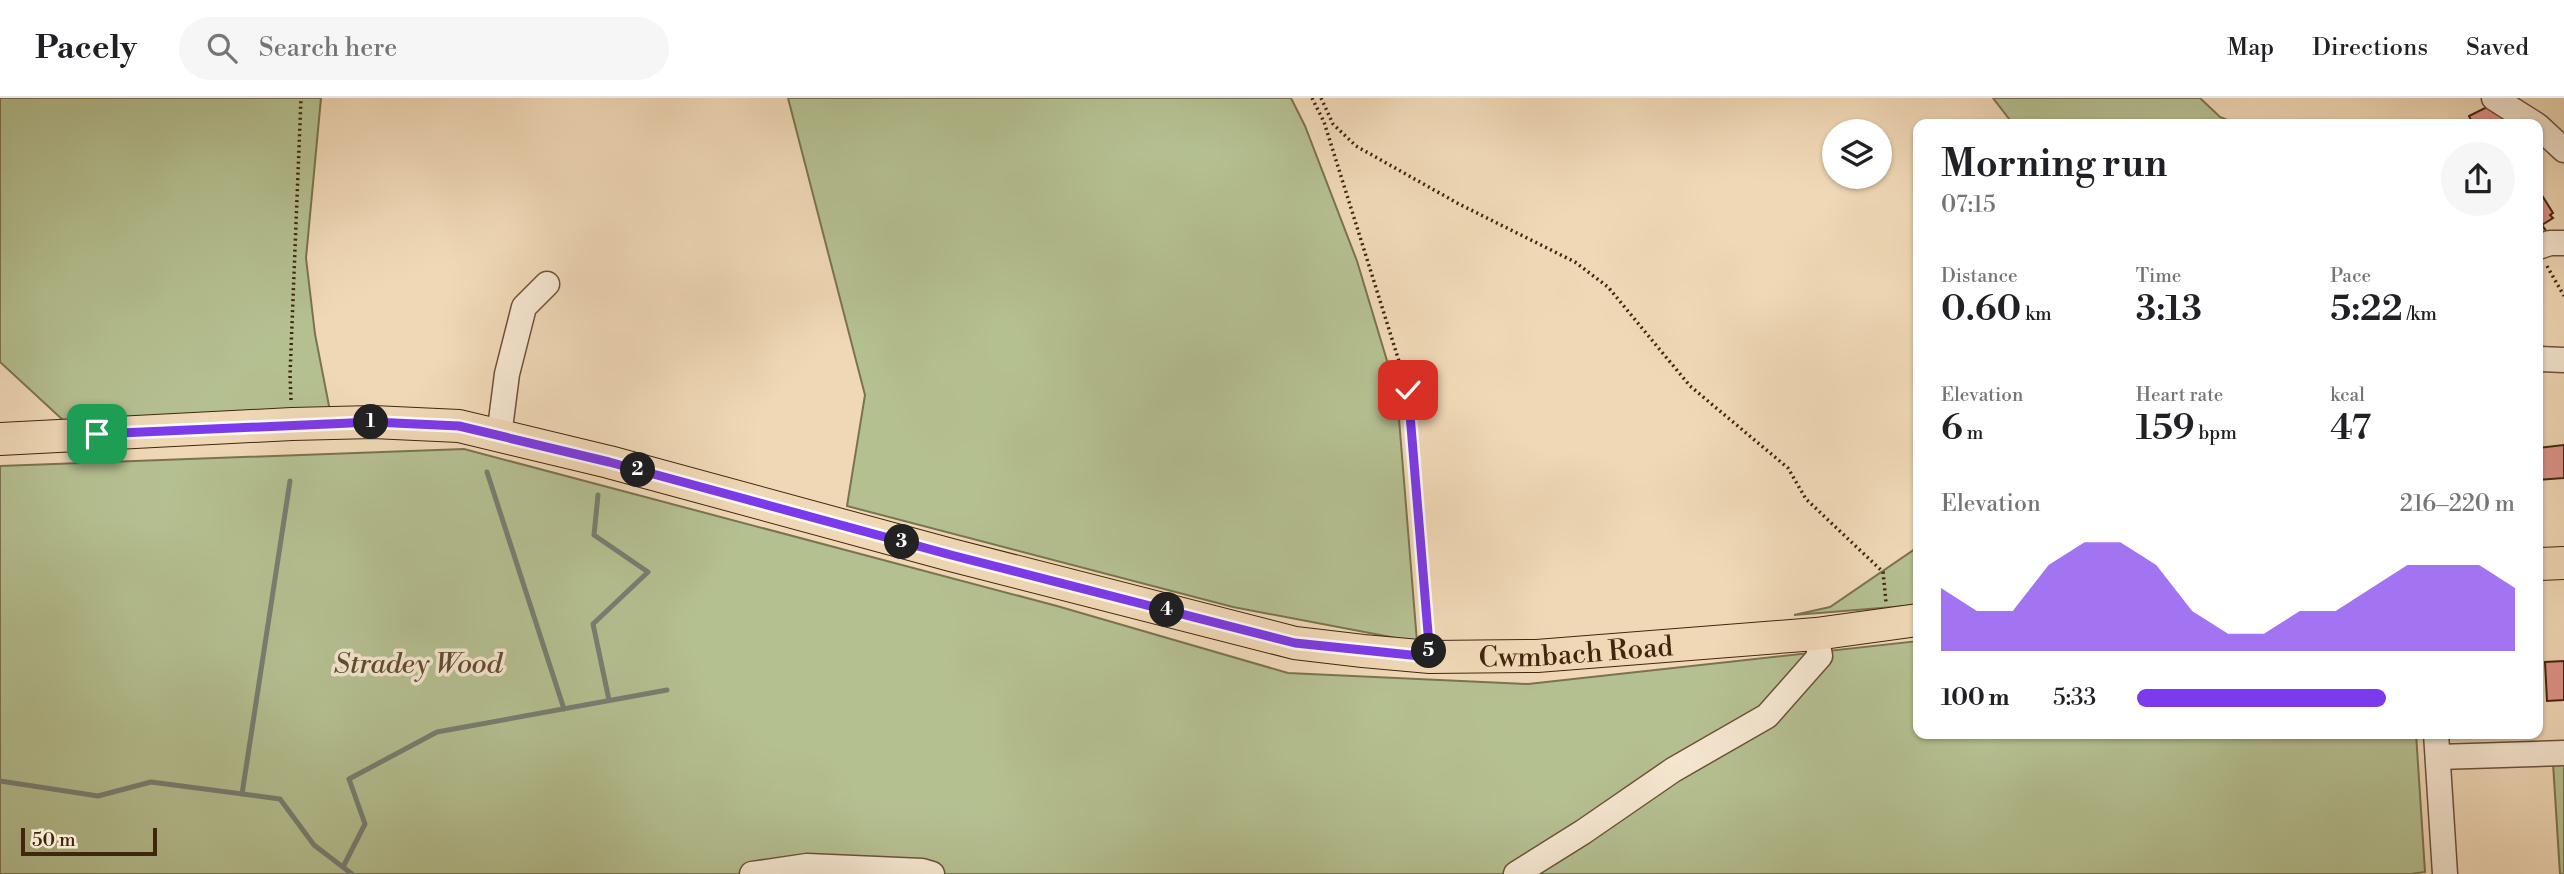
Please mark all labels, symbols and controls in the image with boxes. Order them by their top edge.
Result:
search box [179,17,669,80]
text: Pacely [35,28,137,69]
icon: search [203,29,241,67]
text: Search here [259,32,397,64]
text: Map [2227,33,2274,63]
text: Directions [2312,33,2428,63]
text: Saved [2466,33,2529,63]
map controls [1822,119,1892,189]
button: layers [1822,119,1892,189]
text: Morning run [1941,141,2167,188]
button: share [2441,142,2515,216]
text: 07:15 [1941,191,1996,219]
text: Distance [1941,264,2018,288]
text: Time [2136,264,2181,288]
text: Pace [2330,264,2371,288]
text: 0.60 [1941,288,2021,331]
text: 3:13 [2136,288,2202,331]
text: 5:22 [2330,288,2403,331]
text: km [2021,302,2052,326]
text: /km [2403,302,2437,326]
pin [1378,360,1438,420]
icon: check [1389,371,1427,409]
text: Elevation [1941,383,2023,407]
text: Heart rate [2136,383,2223,407]
text: kcal [2330,383,2365,407]
pin [67,404,127,464]
pin: 1 [354,404,388,440]
text: 6 [1941,407,1963,450]
text: 159 [2136,407,2195,450]
text: 47 [2330,407,2371,450]
text: 1 [366,409,375,433]
icon: arrive [78,415,116,453]
text: m [1963,421,1983,445]
text: bpm [2195,421,2237,445]
pin: 2 [620,452,656,488]
text: 2 [632,457,643,481]
text: Elevation [1941,490,2041,518]
text: 216–220 m [2400,490,2515,518]
pin: 3 [884,524,920,560]
text: 3 [896,529,907,553]
pin: 4 [1150,592,1184,628]
text: 4 [1160,597,1173,621]
street label: Cwmbach Road [1479,629,1674,676]
pin: 5 [1412,634,1446,668]
text: 5 [1423,638,1434,662]
park label: Stradey Wood [334,647,504,682]
text: 100 m [1941,684,2009,712]
text: 5:33 [2053,684,2096,712]
scale bar [21,825,158,857]
text: 50 m [32,828,76,852]

